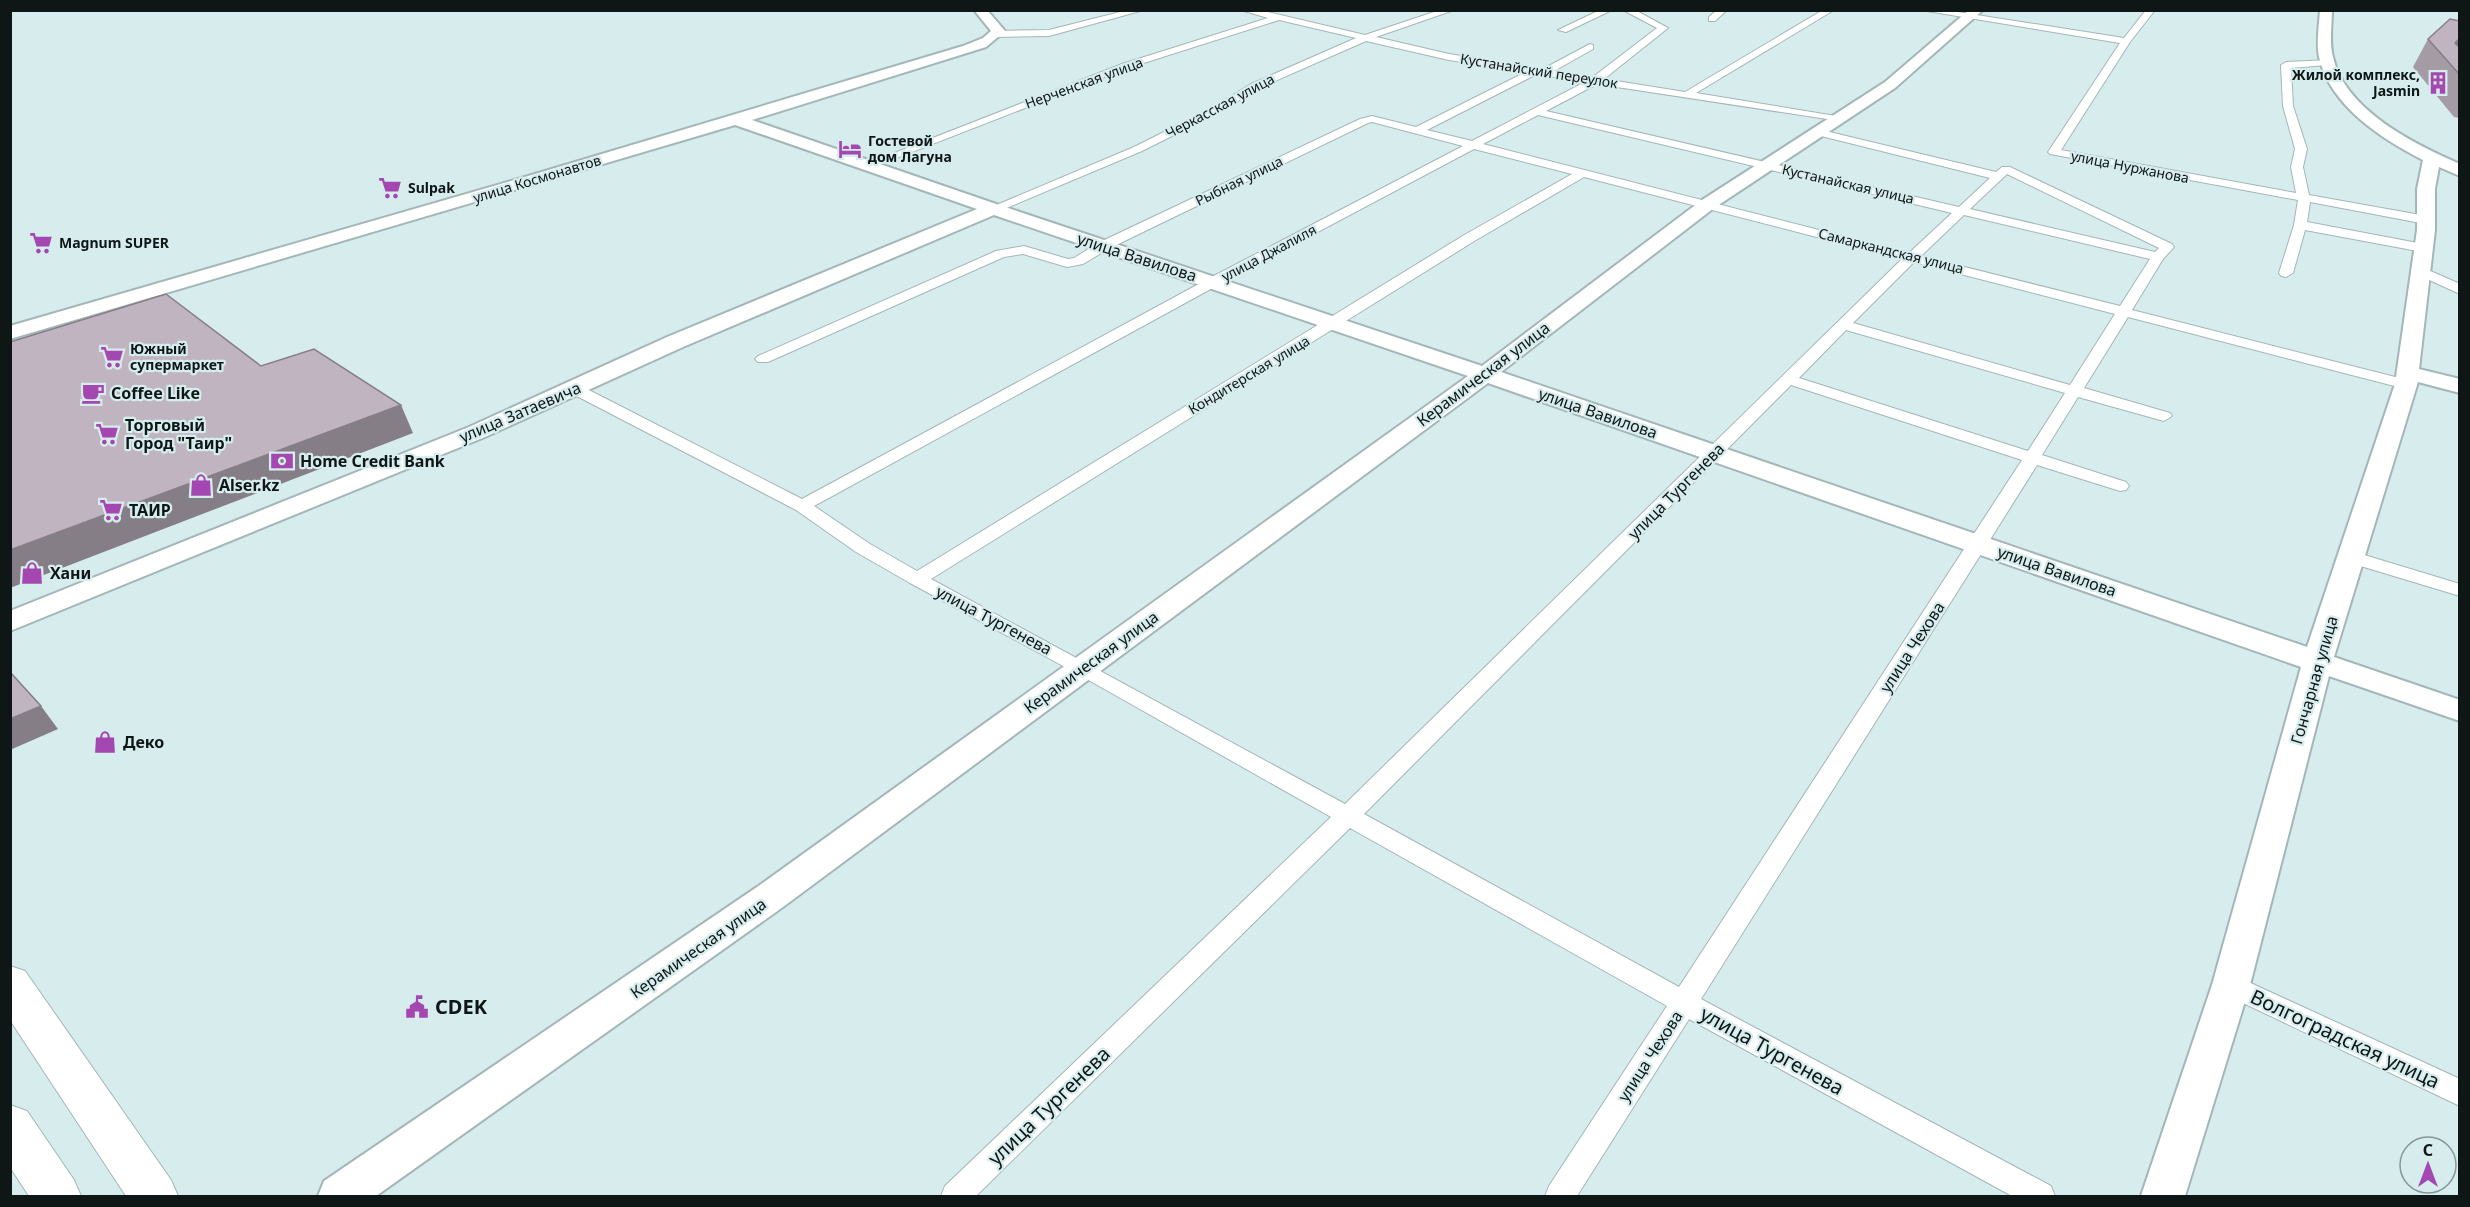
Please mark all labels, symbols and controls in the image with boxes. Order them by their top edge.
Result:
street label: Кустанайский переулок [1459,49,1620,92]
street label: Нерченская улица [1022,52,1145,113]
place label: Жилой комплекс, Jasmin [2292,65,2420,100]
street label: Черкасская улица [1162,69,1277,142]
building icon: Жилой комплекс, Jasmin [2425,70,2451,96]
place label: Гостевой дом Лагуна [868,131,952,166]
hotel icon: Гостевой дом Лагуна [837,136,863,162]
street label: улица Нуржанова [2069,146,2191,187]
street label: улица Космонавтов [471,150,603,207]
street label: Рыбная улица [1192,151,1286,210]
street label: Кустанайская улица [1780,159,1916,208]
supermarket icon: Sulpak [377,175,403,201]
place label: Sulpak [408,178,455,197]
street label: улица Джалиля [1218,220,1320,286]
street label: Самаркандская улица [1816,223,1966,278]
street label: улица Вавилова [1074,227,1200,287]
supermarket icon: Magnum SUPER [28,230,54,256]
place label: Magnum SUPER [59,233,170,252]
street label: Керамическая улица [1412,317,1554,431]
street label: Кондитерская улица [1185,331,1313,418]
place label: Южный супермаркет [130,339,224,374]
supermarket icon: Южный супермаркет [99,344,125,370]
street label: улица Затаевича [456,376,584,448]
cafe icon: Coffee Like [80,380,106,406]
place label: Coffee Like [111,382,200,404]
street label: улица Вавилова [1536,382,1660,444]
place label: Торговый Город "Таир" [125,414,232,454]
supermarket icon: Торговый Город "Таир" [94,421,120,447]
street label: улица Тургенева [1623,438,1729,544]
bank icon: Home Credit Bank [269,448,295,474]
place label: Home Credit Bank [300,450,445,472]
shop icon: Alser.kz [188,472,214,498]
place label: Alser.kz [219,474,279,496]
supermarket icon: ТАИР [98,497,124,523]
place label: ТАИР [129,499,171,521]
street label: улица Вавилова [1995,540,2119,602]
shop icon: Хани [19,560,45,586]
place label: Хани [50,562,91,584]
street label: улица Тургенева [932,580,1056,660]
street label: улица Чехова [1874,597,1950,697]
street label: Керамическая улица [1019,606,1163,718]
street label: Гончарная улица [2285,613,2343,747]
shop icon: Деко [92,729,118,755]
place label: Деко [123,731,164,753]
street label: Керамическая улица [626,893,770,1003]
street label: Волгоградская улица [2246,983,2444,1094]
place label: CDEK [435,993,488,1020]
public building icon: CDEK [404,994,430,1020]
street label: улица Тургенева [1696,1000,1849,1101]
street label: улица Чехова [1612,1006,1688,1106]
street label: улица Тургенева [982,1040,1116,1171]
north arrow [2398,1135,2458,1195]
text: С [2423,1139,2433,1161]

